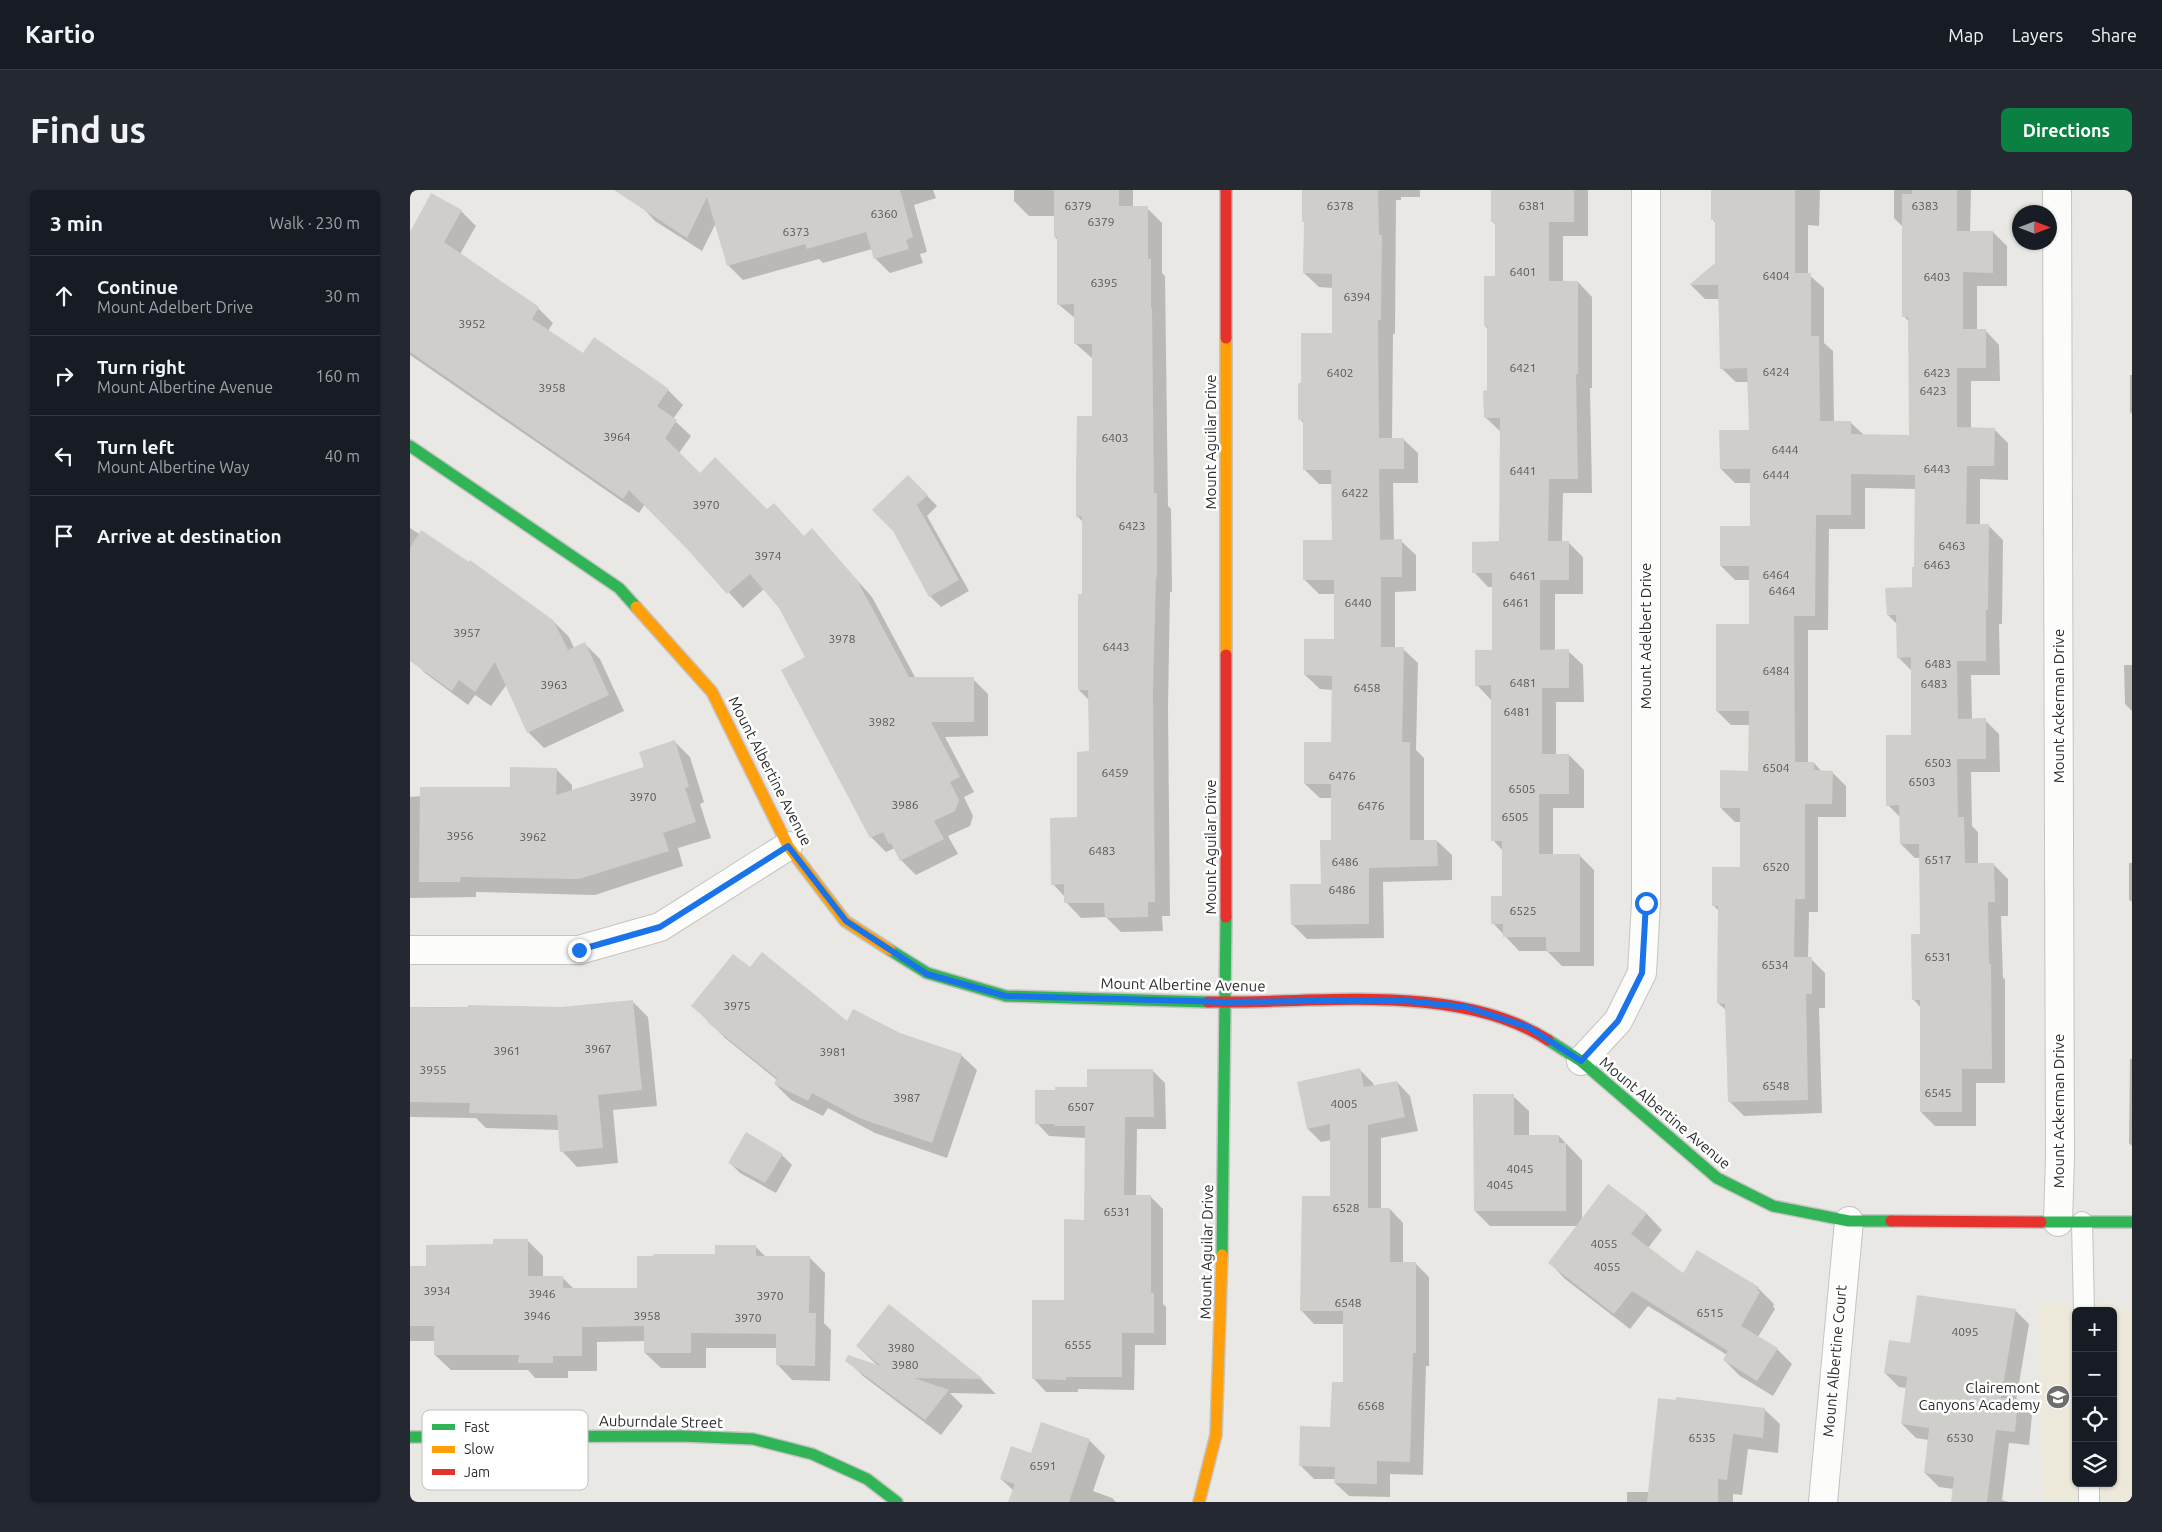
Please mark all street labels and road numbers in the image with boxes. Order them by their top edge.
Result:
street label: Mount Aguilar Drive [1202,374,1219,510]
street label: Mount Adelbert Drive [1637,563,1654,709]
street label: Mount Ackerman Drive [2050,629,2067,783]
street label: Mount Albertine Avenue [725,693,815,848]
street label: Mount Aguilar Drive [1202,779,1219,915]
street label: Mount Albertine Avenue [1100,975,1266,994]
street label: Mount Ackerman Drive [2050,1034,2067,1188]
street label: Mount Albertine Avenue [1597,1053,1734,1172]
street label: Mount Aguilar Drive [1197,1184,1216,1320]
street label: Mount Albertine Court [1819,1284,1850,1438]
street label: Auburndale Street [599,1412,723,1431]

